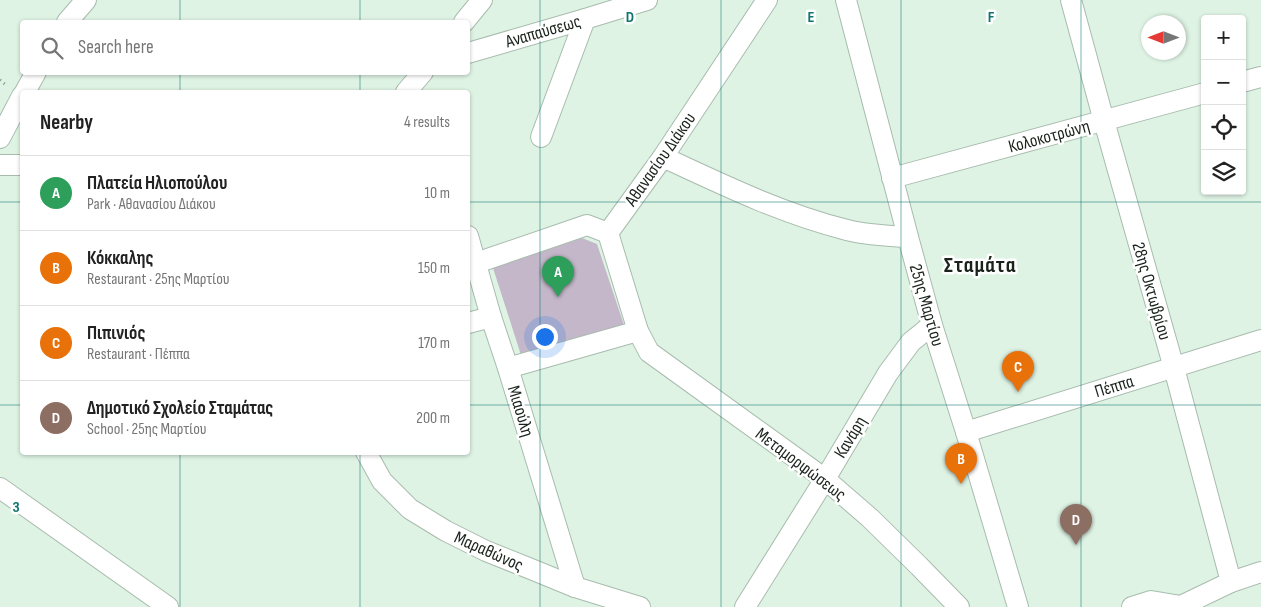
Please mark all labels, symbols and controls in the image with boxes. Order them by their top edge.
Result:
text: D [626,8,634,27]
text: E [808,8,815,27]
text: F [988,8,995,27]
street label: Αναπαύσεως [502,11,583,53]
north arrow [1141,15,1186,60]
map controls [1201,15,1246,195]
button: + [1201,15,1246,60]
search box [20,20,470,75]
icon: search [38,34,66,62]
text: Search here [78,36,154,59]
button: − [1201,60,1246,105]
button: locate [1201,105,1246,150]
street label: Αθανασίου Διάκου [620,109,700,211]
text: Nearby [40,110,93,135]
text: 4 results [404,113,450,132]
street label: Κολοκοτρώνη [1006,116,1092,157]
button: layers [1201,150,1246,195]
text: Πλατεία Ηλιοπούλου [87,172,227,195]
text: A [52,184,60,203]
text: 10 m [424,184,450,203]
text: Park · Αθανασίου Διάκου [87,195,216,214]
street label: 28ης Οκτωβρίου [1128,240,1176,342]
text: Κόκκαλης [87,247,153,270]
district label: Σταμάτα [944,252,1016,279]
pin: A [542,256,574,297]
text: B [52,259,60,278]
text: 150 m [418,259,450,278]
street label: 25ης Μαρτίου [905,262,948,349]
text: Restaurant · 25ης Μαρτίου [87,270,230,289]
text: Πιπινιός [87,322,145,345]
your location [532,324,558,350]
text: C [52,334,60,353]
text: 170 m [418,334,450,353]
text: Restaurant · Πέππα [87,345,190,364]
pin: C [1002,351,1034,392]
street label: Πέππα [1092,371,1137,402]
street label: Μιαούλη [503,383,538,439]
text: Δημοτικό Σχολείο Σταμάτας [87,397,273,420]
text: D [52,409,60,428]
text: 200 m [416,409,450,428]
street label: Κανάρη [830,413,871,462]
text: School · 25ης Μαρτίου [87,420,207,439]
street label: Μεταμορφώσεως [751,424,850,505]
pin: B [945,443,977,484]
text: 3 [12,498,20,517]
pin: D [1060,504,1092,545]
street label: Μαραθώνος [451,527,527,576]

